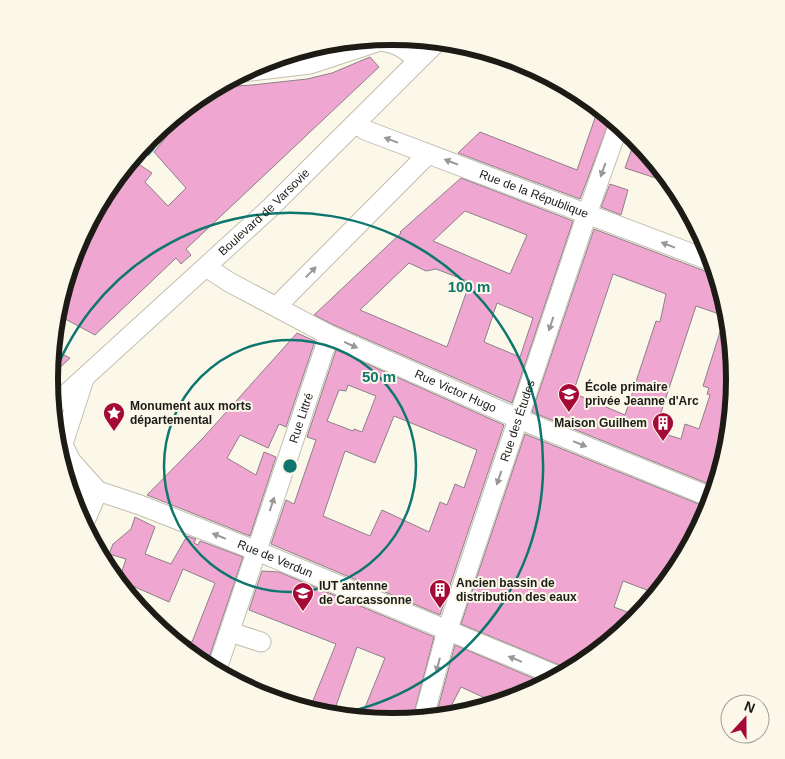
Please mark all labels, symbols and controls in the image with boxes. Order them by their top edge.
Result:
one-way arrow [384,136,399,143]
one-way arrow [443,158,458,166]
one-way arrow [599,162,606,177]
street label: Boulevard de Varsovie [216,166,313,259]
street label: Rue de la République [477,167,591,221]
one-way arrow [661,241,676,248]
one-way arrow [305,266,317,278]
text: 100 m [448,278,490,295]
one-way arrow [546,316,554,331]
one-way arrow [344,341,358,349]
street label: Rue Victor Hugo [412,367,499,415]
text: 50 m [362,368,396,385]
street label: Rue des Études [497,378,538,463]
place label: École primaire privée Jeanne d'Arc [585,379,699,408]
school or university icon: École primaire privée Jeanne d'Arc [557,382,581,413]
street label: Rue Littré [286,391,316,445]
place label: Monument aux morts départemental [130,399,252,427]
place icon: Monument aux morts départemental [102,401,126,432]
building icon: Maison Guilhem [651,411,675,442]
place label: Maison Guilhem [554,416,647,430]
one-way arrow [573,441,588,449]
centre of rings [281,457,299,475]
one-way arrow [495,470,502,485]
one-way arrow [269,497,276,512]
one-way arrow [212,532,227,539]
street label: Rue de Verdun [235,537,315,580]
place label: Ancien bassin de distribution des eaux [456,576,577,604]
building icon: Ancien bassin de distribution des eaux [428,578,452,609]
place label: IUT antenne de Carcassonne [319,579,412,607]
school or university icon: IUT antenne de Carcassonne [291,581,315,612]
one-way arrow [507,655,522,663]
one-way arrow [434,658,442,673]
north arrow [720,694,770,744]
text: N [742,698,757,716]

